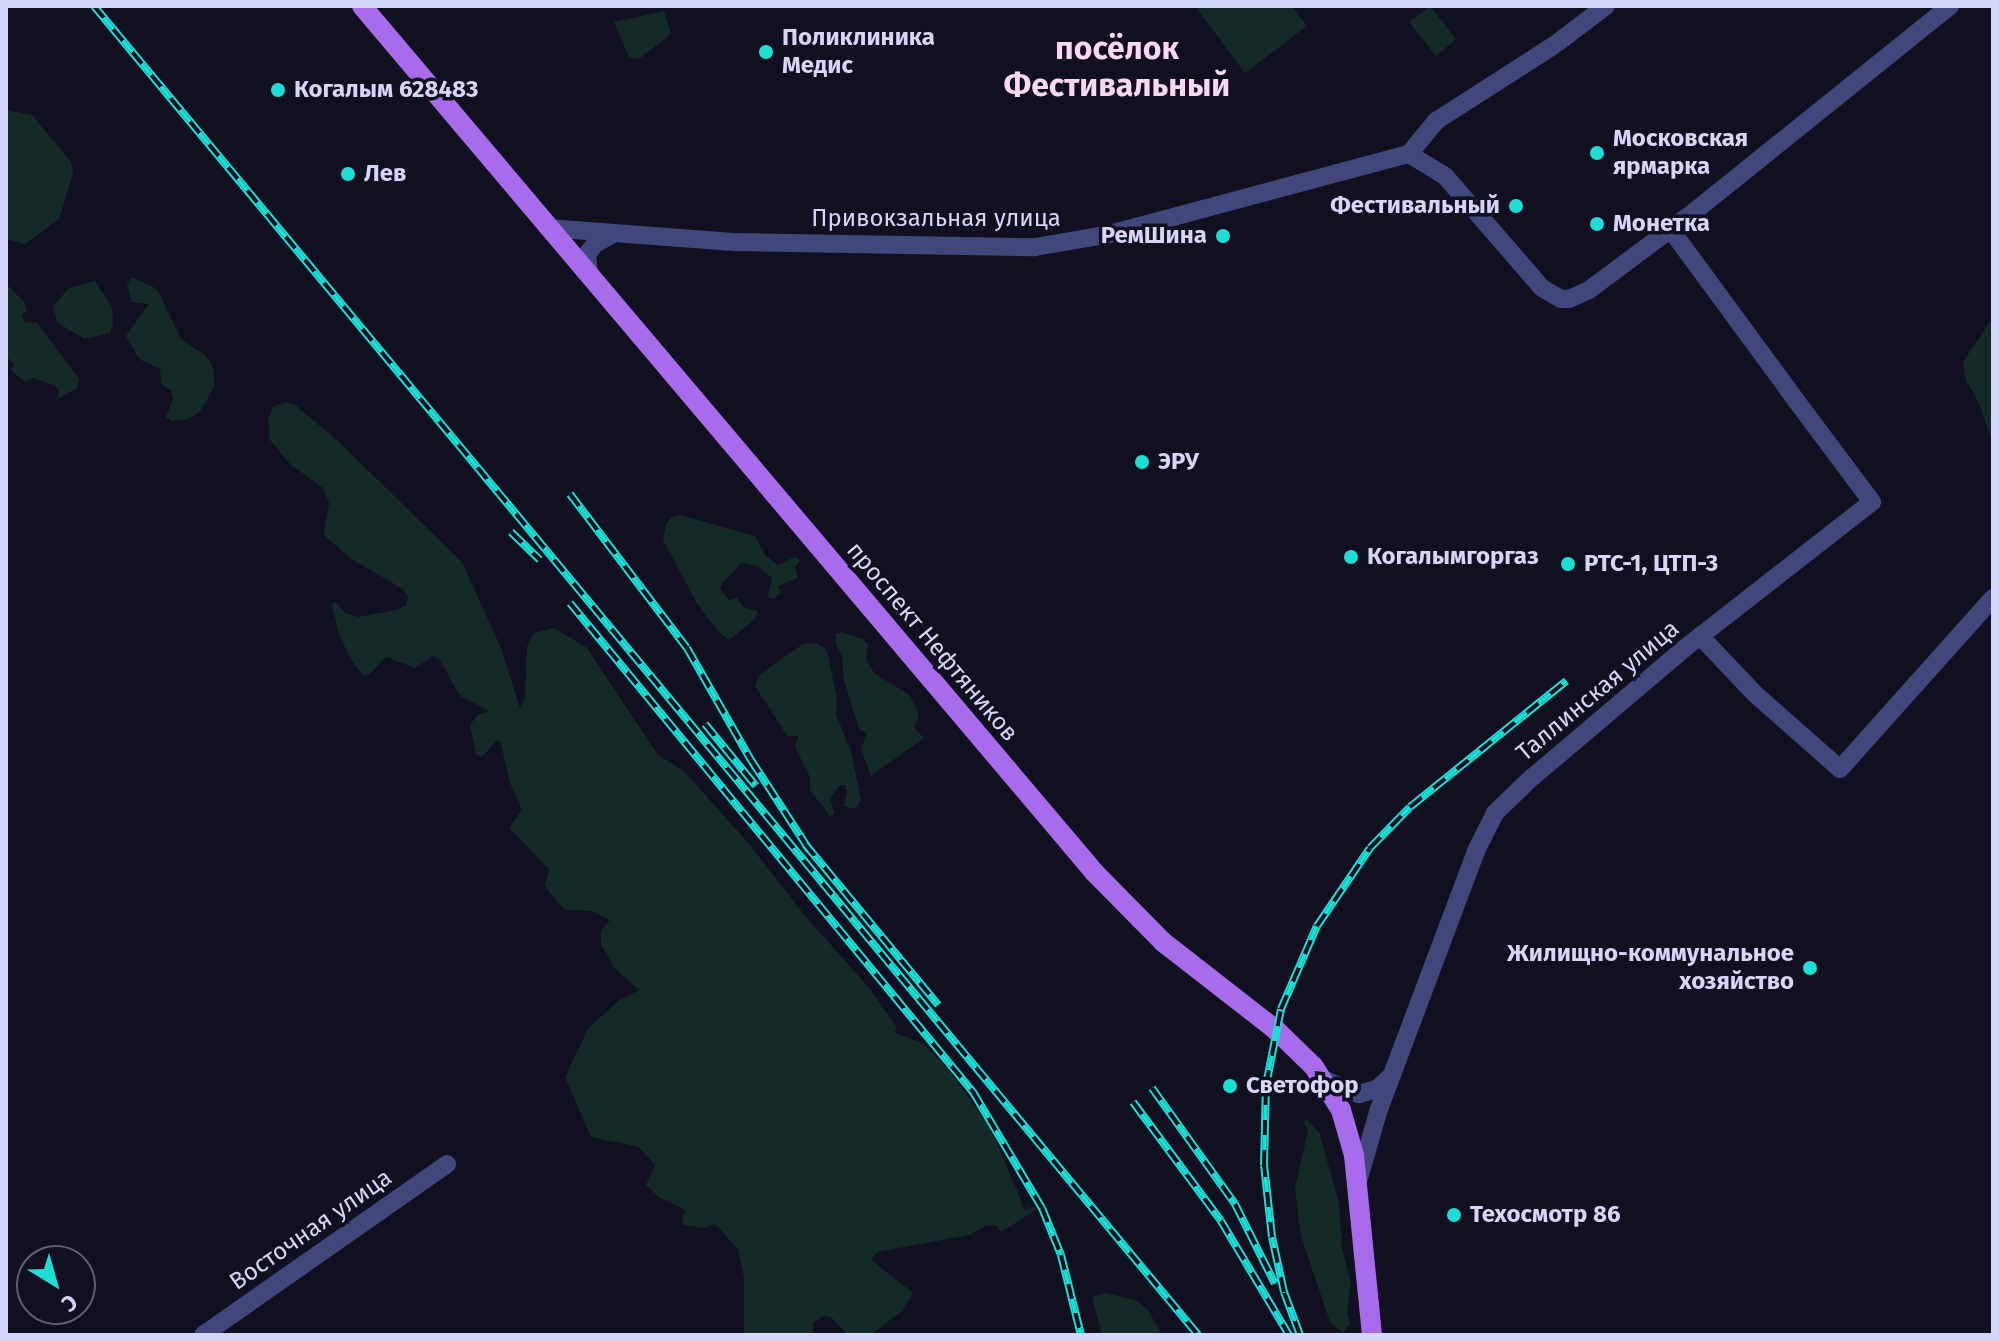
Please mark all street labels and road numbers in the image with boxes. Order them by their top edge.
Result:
street label: Привокзальная улица [811,205,1061,233]
street label: проспект Нефтяников [840,537,1024,747]
street label: Таллинская улица [1511,615,1685,767]
street label: Восточная улица [224,1163,398,1297]

